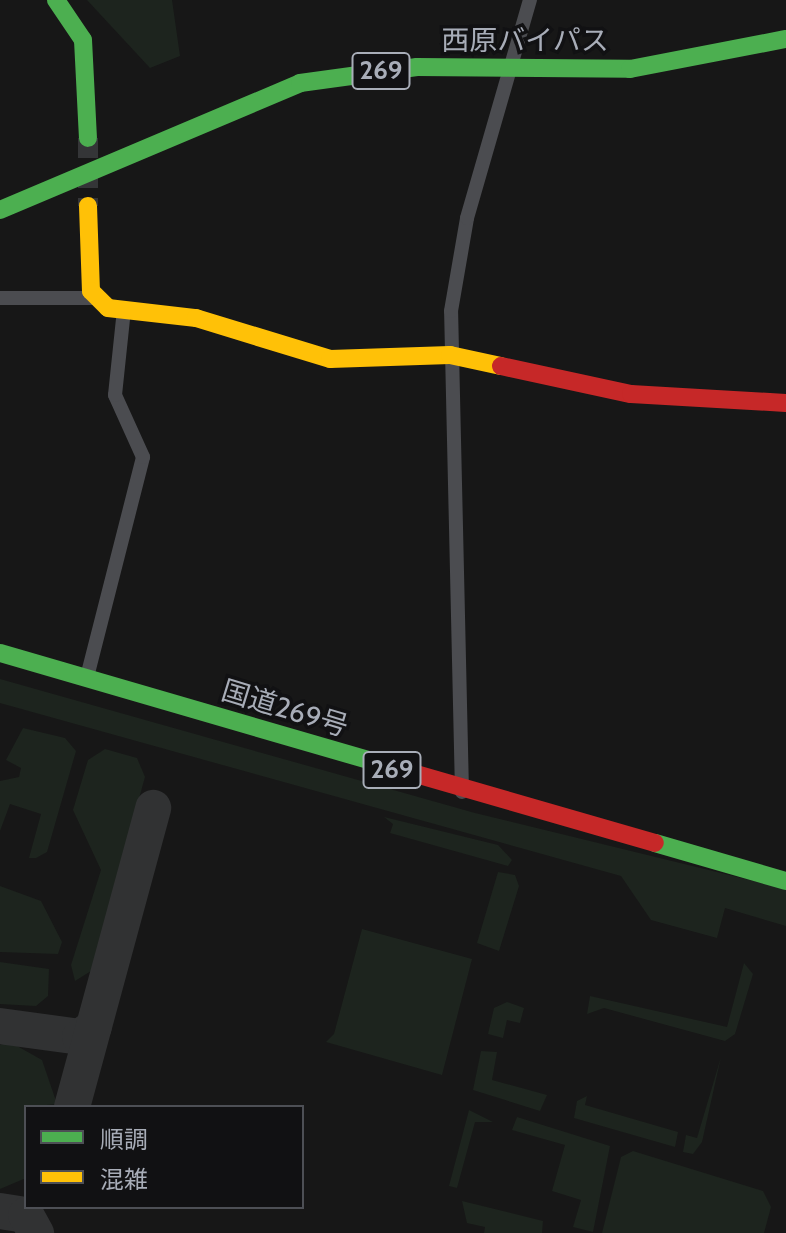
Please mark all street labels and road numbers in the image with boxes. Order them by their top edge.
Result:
street label: 西原バイパス [441,23,609,57]
road number: 269 [351,49,411,93]
street label: 国道269号 [218,673,352,743]
road number: 269 [362,748,422,792]

